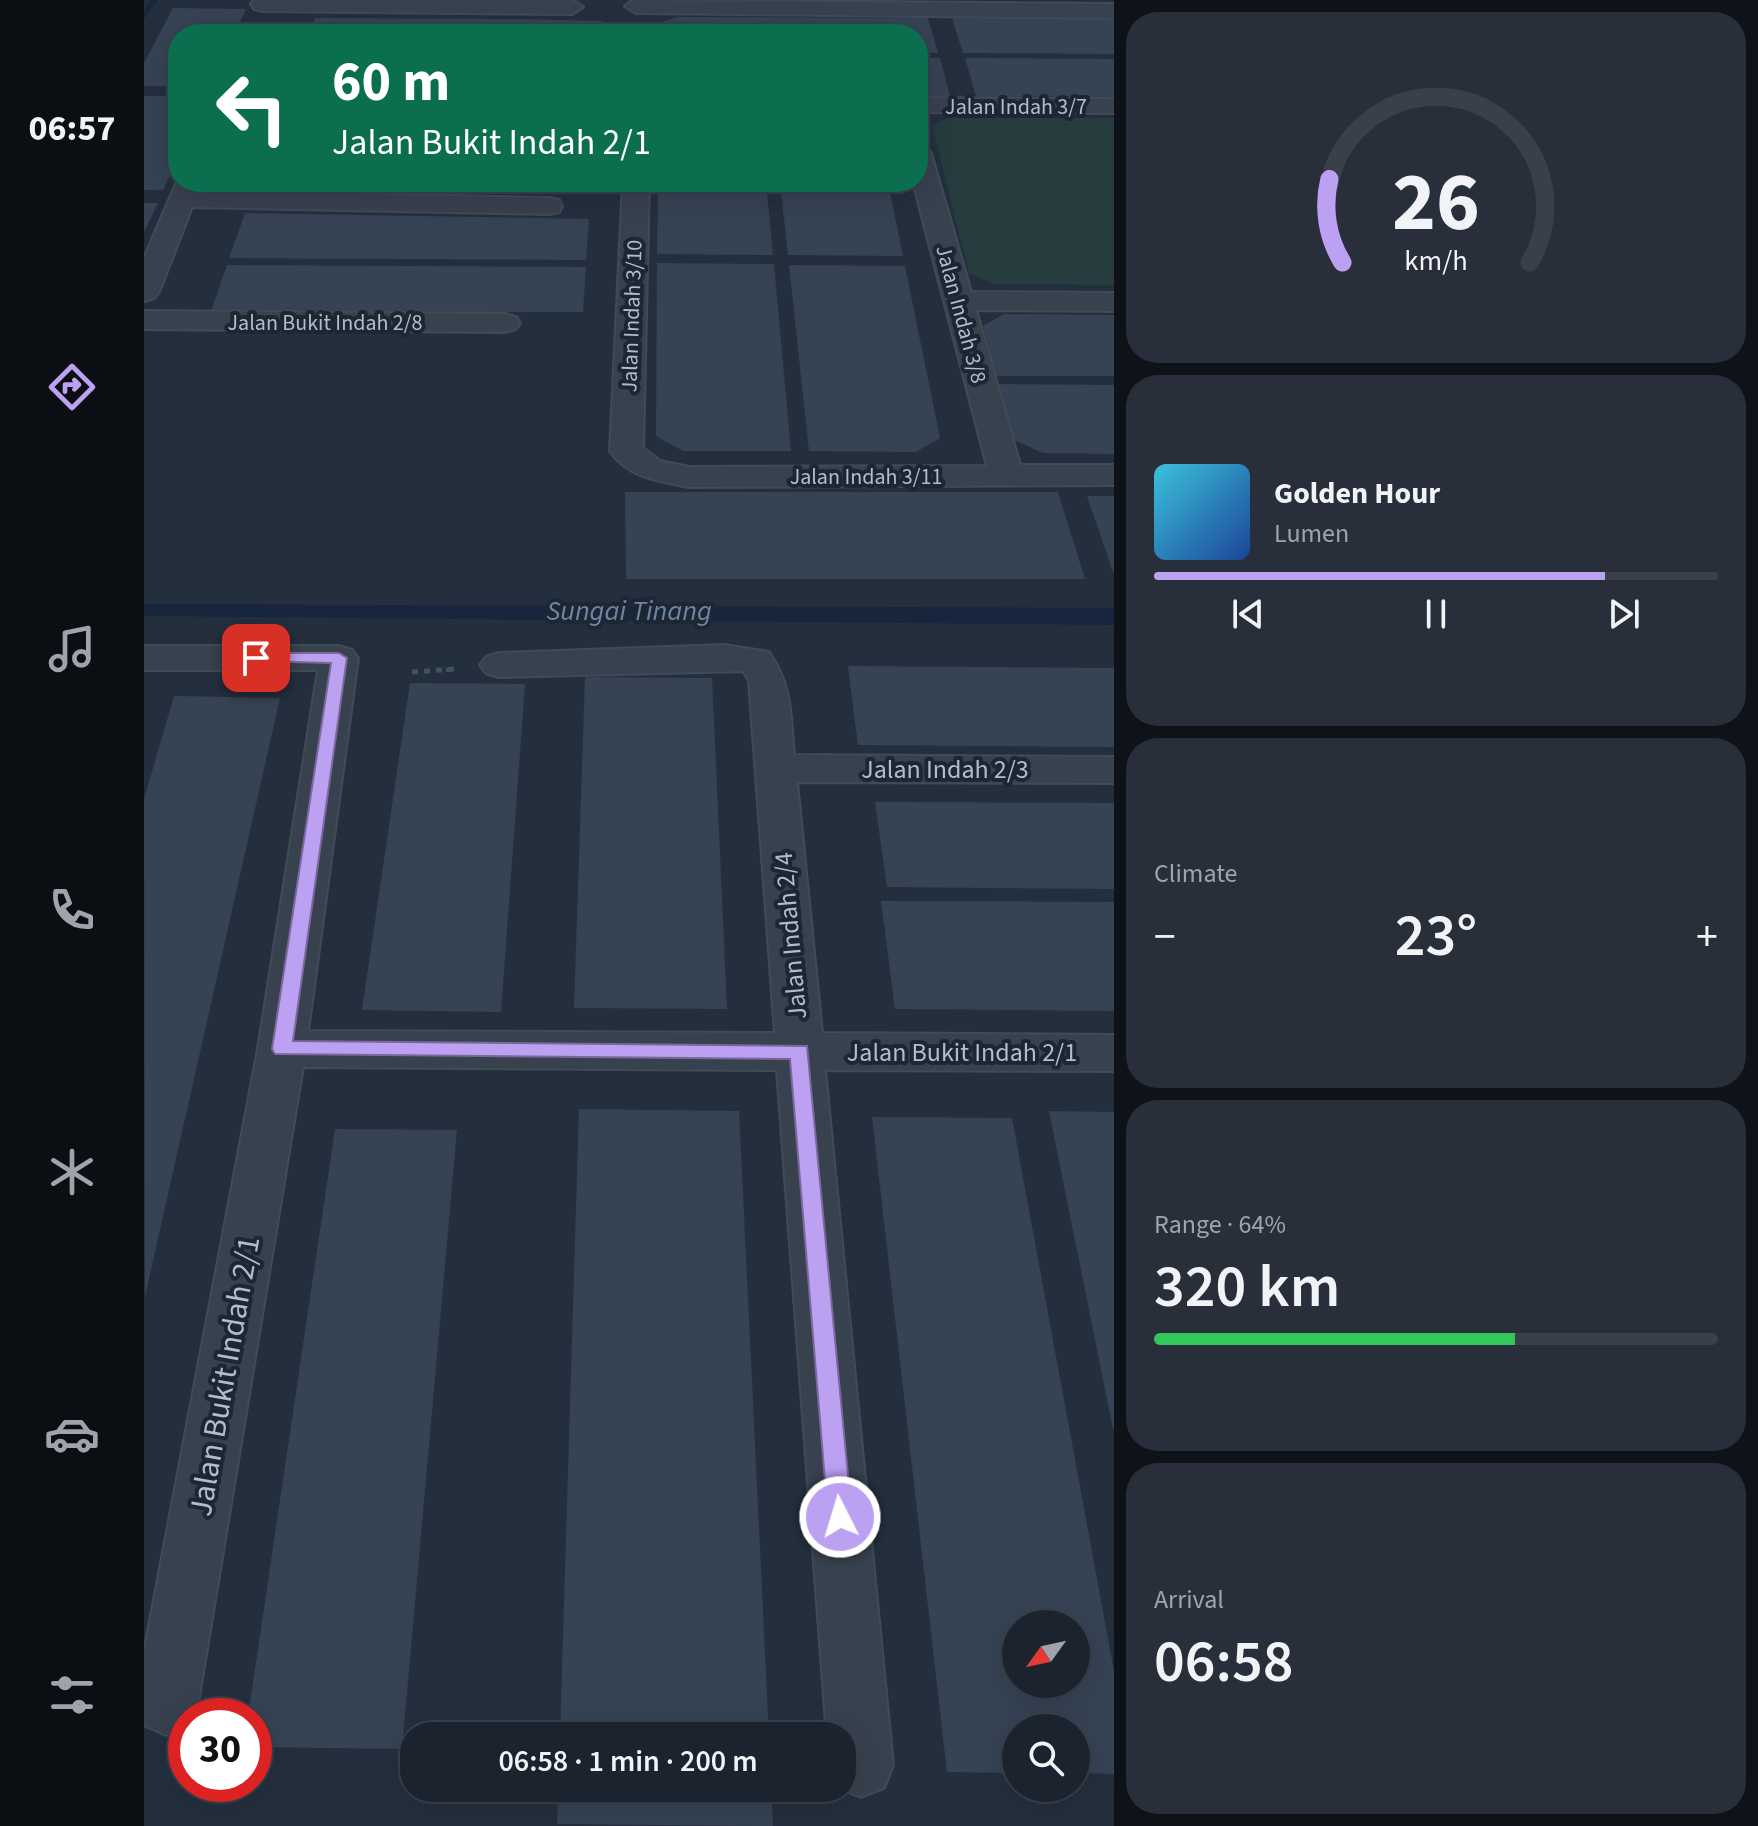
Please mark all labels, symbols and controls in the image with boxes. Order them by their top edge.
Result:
text: 60 m [332,43,450,122]
icon: left [200,56,304,160]
street label: Jalan Indah 3/7 [945,91,1087,123]
text: 06:57 [29,103,115,154]
text: Jalan Bukit Indah 2/1 [332,117,651,168]
text: 26 [1392,144,1480,262]
street label: Jalan Indah 3/10 [613,239,651,393]
street label: Jalan Indah 3/8 [927,242,995,387]
text: km/h [1404,242,1468,282]
street label: Jalan Bukit Indah 2/8 [228,307,422,339]
icon: directions [44,359,100,415]
street label: Jalan Indah 3/11 [790,461,942,493]
text: Golden Hour [1274,472,1440,515]
text: Lumen [1274,515,1349,552]
water label: Sungai Tinang [546,591,712,631]
icon: previous [1226,592,1270,636]
icon: pause [1414,592,1458,636]
icon: next [1602,592,1646,636]
icon: music [44,621,100,677]
pin [222,624,290,692]
icon: arrive [234,636,278,680]
street label: Jalan Indah 2/3 [861,751,1029,788]
street label: Jalan Indah 2/4 [765,851,816,1021]
text: Climate [1154,855,1238,892]
icon: phone [44,882,100,938]
text: 23° [1395,894,1477,979]
text: − [1154,906,1176,969]
text: + [1696,906,1718,969]
street label: Jalan Bukit Indah 2/1 [847,1034,1077,1071]
icon: climate [44,1144,100,1200]
text: Range · 64% [1154,1206,1286,1243]
street label: Jalan Bukit Indah 2/1 [178,1233,272,1520]
text: 320 km [1154,1245,1340,1330]
icon: car [44,1406,100,1462]
position arrow [798,1475,882,1559]
text: Arrival [1154,1581,1224,1618]
north arrow [1002,1610,1090,1698]
map controls [1002,1610,1090,1802]
text: 06:58 [1154,1620,1294,1705]
icon: filters [44,1667,100,1723]
speed limit sign: 30 [168,1698,272,1802]
button: search [1002,1714,1090,1802]
text: 06:58 · 1 min · 200 m [498,1740,758,1783]

